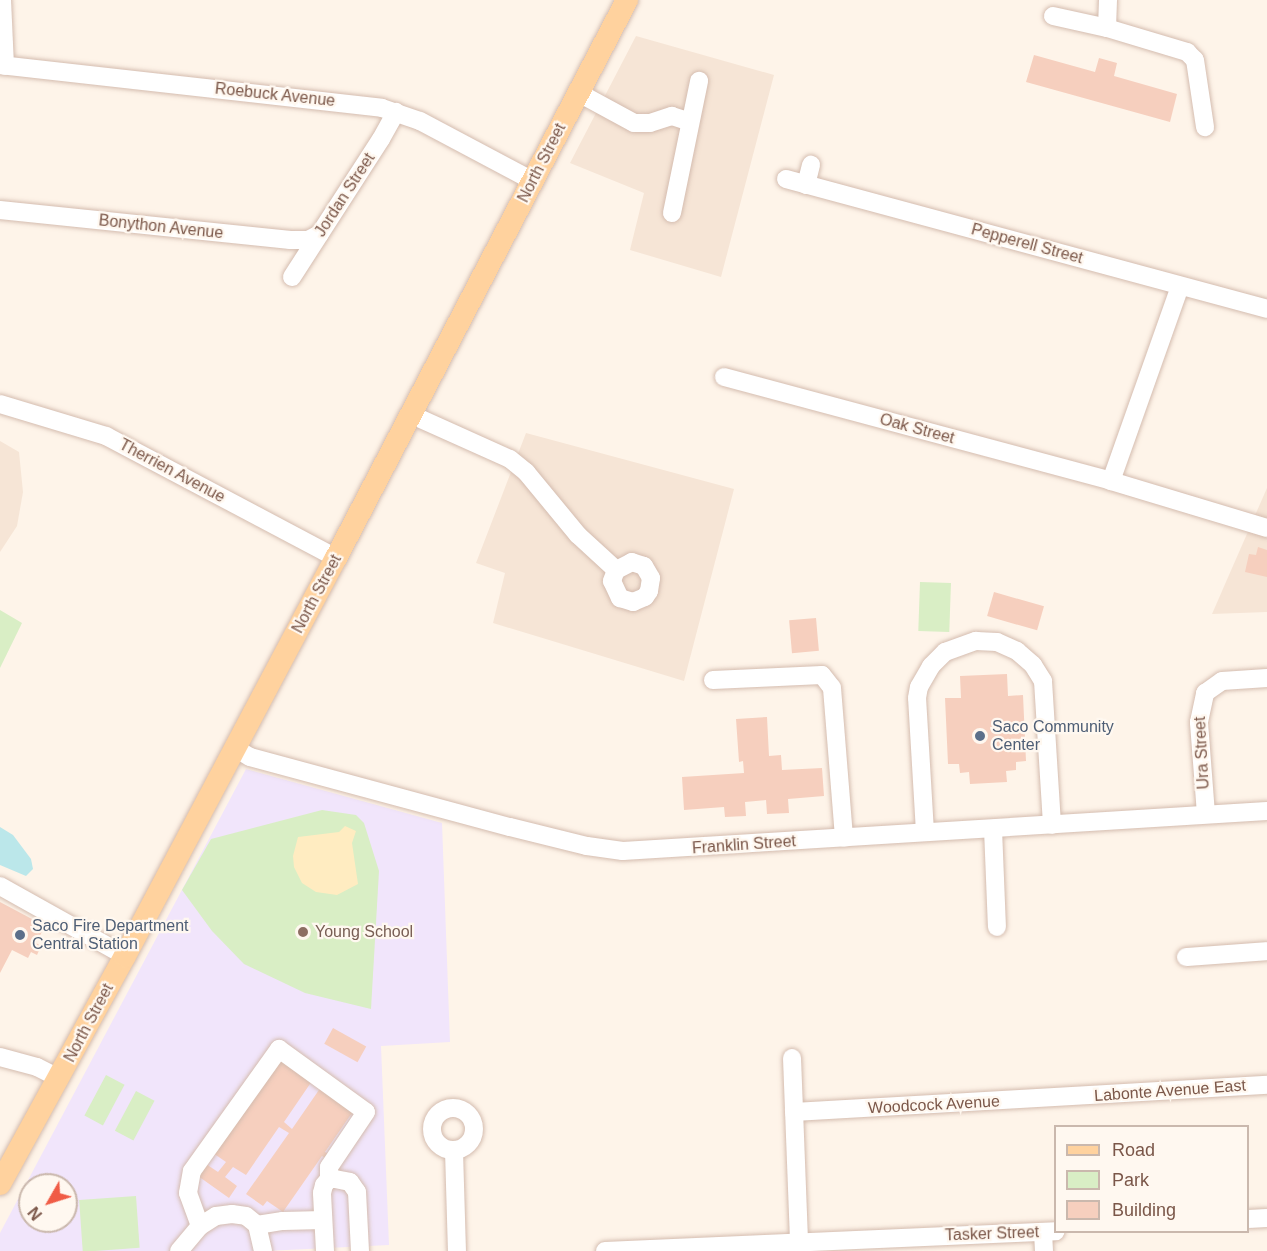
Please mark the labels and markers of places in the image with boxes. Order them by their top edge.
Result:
place label: Saco Community Center [992,717,1114,755]
marker: Saco Community Center [973,729,987,743]
place label: Saco Fire Department Central Station [32,916,189,954]
place label: Young School [315,922,413,942]
marker: Young School [296,925,310,939]
marker: Saco Fire Department Central Station [13,928,27,942]

